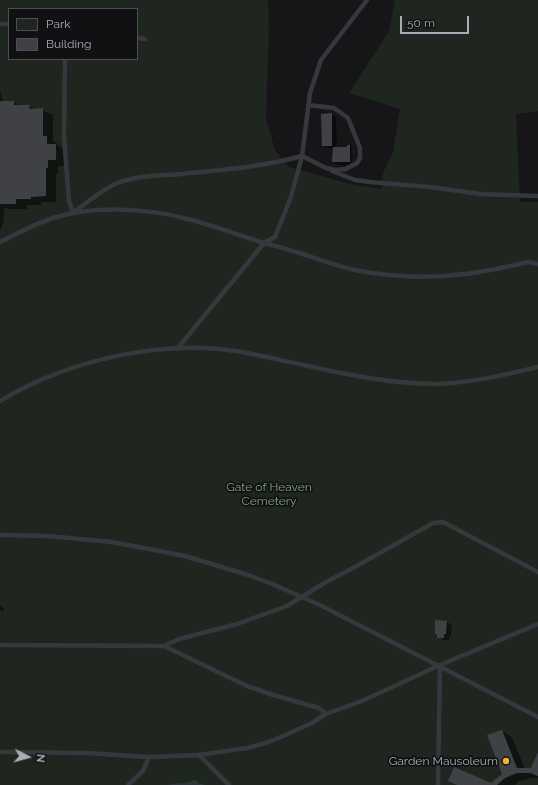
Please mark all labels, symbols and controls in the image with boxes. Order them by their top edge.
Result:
legend [8,8,138,60]
scale bar [402,8,471,34]
text: 50 m [407,16,435,30]
text: Park [46,17,71,31]
text: Building [46,37,92,51]
park label: Gate of Heaven Cemetery [226,480,312,508]
north arrow [8,737,48,777]
text: N [34,753,47,763]
place label: Garden Mausoleum [389,754,498,768]
marker: Garden Mausoleum [501,756,511,766]

